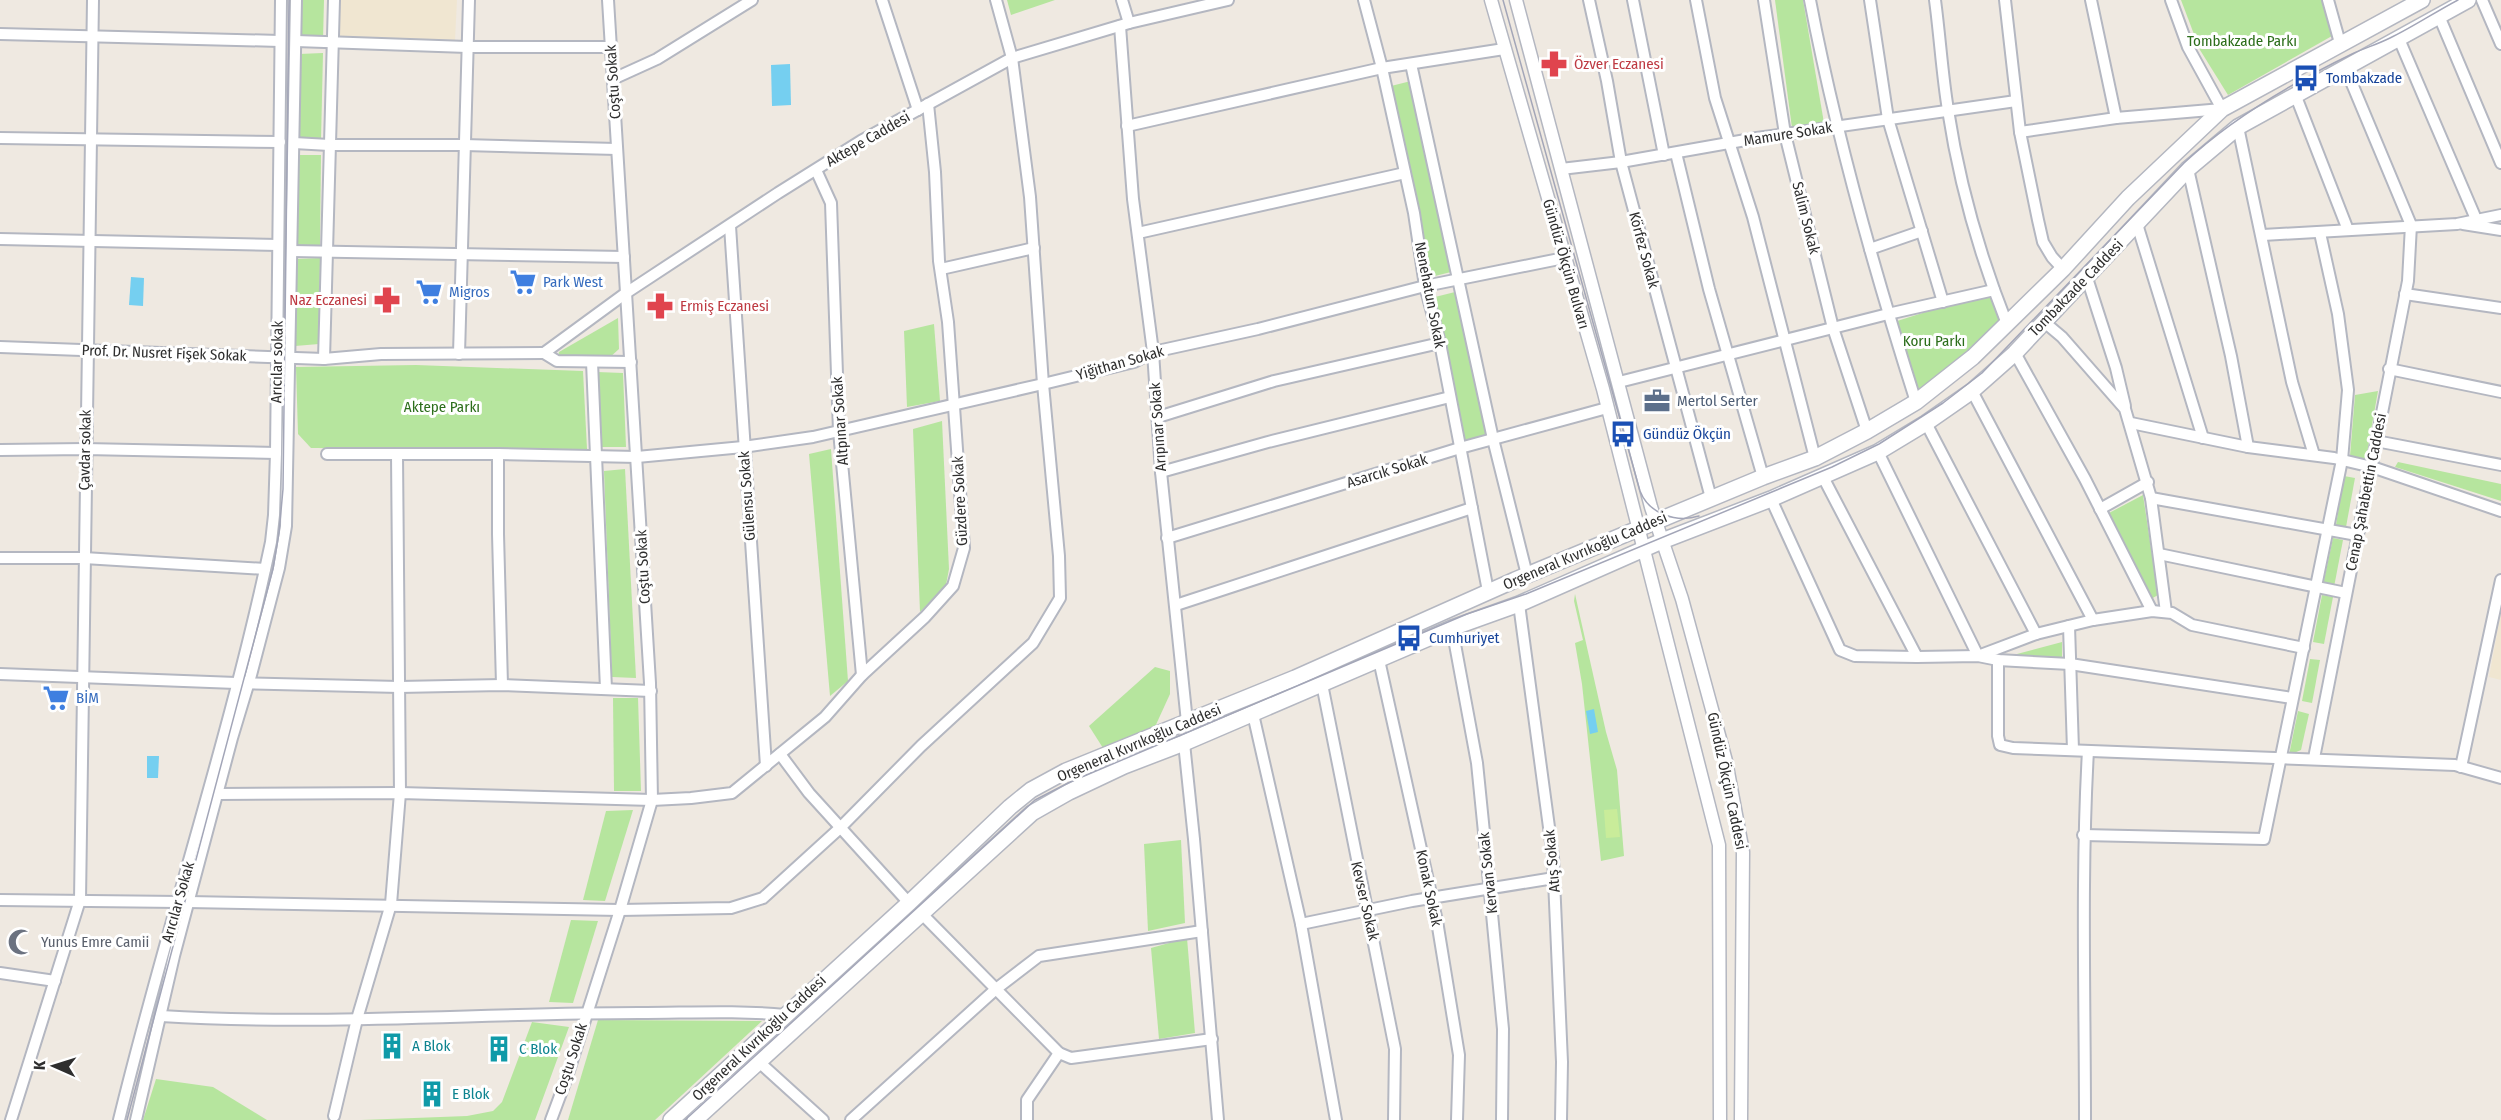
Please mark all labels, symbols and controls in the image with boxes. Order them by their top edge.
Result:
park label: Tombakzade Parkı [2187,32,2297,50]
street label: Coştu Sokak [601,44,625,120]
pharmacy icon: Özver Eczanesi [1539,49,1569,79]
place label: Özver Eczanesi [1574,55,1664,73]
bus stop icon: Tombakzade [2291,63,2321,93]
place label: Tombakzade [2326,69,2402,87]
street label: Aktepe Caddesi [823,108,913,170]
street label: Mamure Sokak [1742,118,1834,150]
street label: Salim Sokak [1788,180,1824,256]
street label: Gündüz Ökçün Bulvarı [1539,197,1593,331]
street label: Körfez Sokak [1625,210,1663,290]
street label: Tombakzade Caddesi [2025,236,2127,340]
street label: Nenehatun Sokak [1411,240,1449,350]
supermarket icon: Park West [508,267,538,297]
place label: Park West [543,273,603,291]
supermarket icon: Migros [414,277,444,307]
place label: Migros [449,283,490,301]
pharmacy icon: Naz Eczanesi [372,285,402,315]
place label: Naz Eczanesi [289,291,367,309]
pharmacy icon: Ermiş Eczanesi [645,291,675,321]
place label: Ermiş Eczanesi [680,297,769,315]
street label: Arıcılar sokak [267,321,287,403]
park label: Koru Parkı [1903,332,1965,350]
street label: Prof. Dr. Nusret Fişek Sokak [81,341,247,365]
street label: Yiğithan Sokak [1074,342,1166,384]
street label: Altpınar Sokak [828,376,852,466]
street label: Arıpınar Sokak [1146,382,1170,472]
office icon: Mertol Serter [1642,386,1672,416]
place label: Mertol Serter [1677,392,1759,410]
park label: Aktepe Parkı [404,398,480,416]
street label: Çavdar sokak [75,409,95,491]
street label: Cenap Şahabettin Caddesi [2342,412,2390,572]
bus stop icon: Gündüz Ökçün [1608,419,1638,449]
place label: Gündüz Ökçün [1643,425,1731,443]
street label: Asarcık Sokak [1344,450,1430,492]
street label: Gülensu Sokak [735,451,759,541]
street label: Güzdere Sokak [949,456,971,546]
street label: Orgeneral Kıvrıkoğlu Caddesi [1500,508,1670,594]
street label: Coştu Sokak [632,529,654,605]
bus stop icon: Cumhuriyet [1394,623,1424,653]
place label: Cumhuriyet [1429,629,1500,647]
supermarket icon: BİM [41,683,71,713]
place label: BİM [76,689,99,707]
street label: Orgeneral Kıvrıkoğlu Caddesi [1054,700,1224,786]
street label: Gündüz Ökçün Caddesi [1704,711,1750,851]
street label: Atış Sokak [1540,829,1564,893]
street label: Kervan Sokak [1475,831,1501,915]
street label: Konak Sokak [1412,848,1446,928]
street label: Arıcılar Sokak [158,859,198,945]
street label: Kevser Sokak [1347,860,1383,942]
mosque icon: Yunus Emre Camii [6,927,36,957]
place label: Yunus Emre Camii [41,933,149,951]
street label: Orgeneral Kıvrıkoğlu Caddesi [688,971,830,1105]
street label: Coştu Sokak [551,1021,591,1097]
building icon: A Blok [377,1031,407,1061]
building icon: C Blok [484,1034,514,1064]
north arrow [24,1036,84,1096]
place label: A Blok [412,1037,450,1055]
place label: C Blok [519,1040,557,1058]
text: K [30,1059,49,1070]
building icon: E Blok [417,1079,447,1109]
place label: E Blok [452,1085,490,1103]

